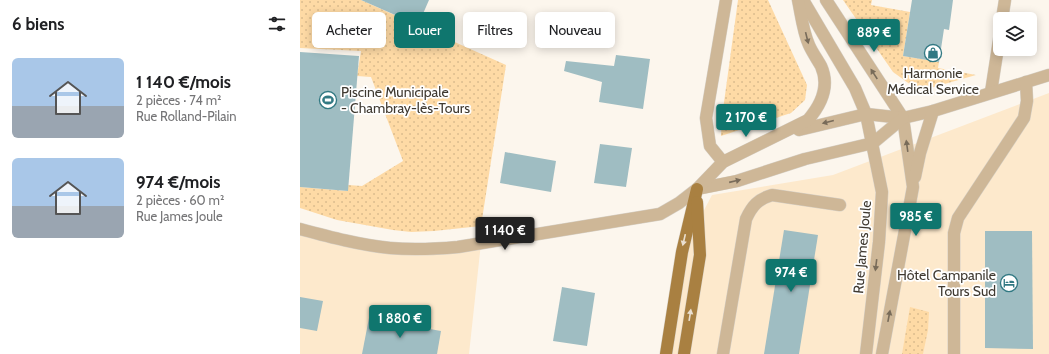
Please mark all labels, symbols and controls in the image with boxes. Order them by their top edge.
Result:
chip: Acheter [312,12,386,48]
chip: Louer [394,12,455,48]
chip: Filtres [463,12,527,48]
chip: Nouveau [535,12,615,48]
map controls [993,12,1037,56]
button: layers [993,12,1037,56]
icon: filters [266,13,288,35]
text: 6 biens [12,14,65,34]
pin: 889 € [846,19,902,53]
text: 889 € [857,24,891,40]
one-way arrow [804,32,810,44]
shop icon: Harmonie Médical Service [923,43,943,63]
place label: Harmonie Médical Service [887,64,979,98]
one-way arrow [870,69,878,79]
text: 1 140 €/mois [136,72,231,92]
icon: home [44,74,92,122]
place label: Piscine Municipale - Chambray-lès-Tours [341,83,470,117]
sports icon: Piscine Municipale - Chambray-lès-Tours [318,90,338,110]
text: 2 pièces · 74 m² [136,92,221,108]
pin: 2 170 € [709,104,783,138]
text: Rue Rolland-Pilain [136,108,237,124]
text: 2 170 € [725,109,767,125]
one-way arrow [822,120,834,126]
one-way arrow [904,140,910,152]
text: 974 €/mois [136,172,220,192]
icon: home [44,174,92,222]
one-way arrow [729,178,741,184]
text: 2 pièces · 60 m² [136,192,224,208]
street label: Rue James Joule [849,200,875,294]
pin: 985 € [888,203,944,237]
text: Rue James Joule [136,208,223,224]
text: 985 € [899,208,933,224]
pin: 1 140 € [468,217,542,251]
text: 1 140 € [484,222,526,238]
one-way arrow [681,234,687,246]
pin: 974 € [763,259,819,293]
one-way arrow [873,259,879,271]
text: 974 € [775,264,807,280]
place label: Hôtel Campanile Tours Sud [897,266,996,300]
hotel icon: Hôtel Campanile Tours Sud [999,273,1019,293]
pin: 1 880 € [363,305,437,339]
one-way arrow [687,309,693,322]
text: 1 880 € [378,310,422,326]
one-way arrow [887,310,893,322]

